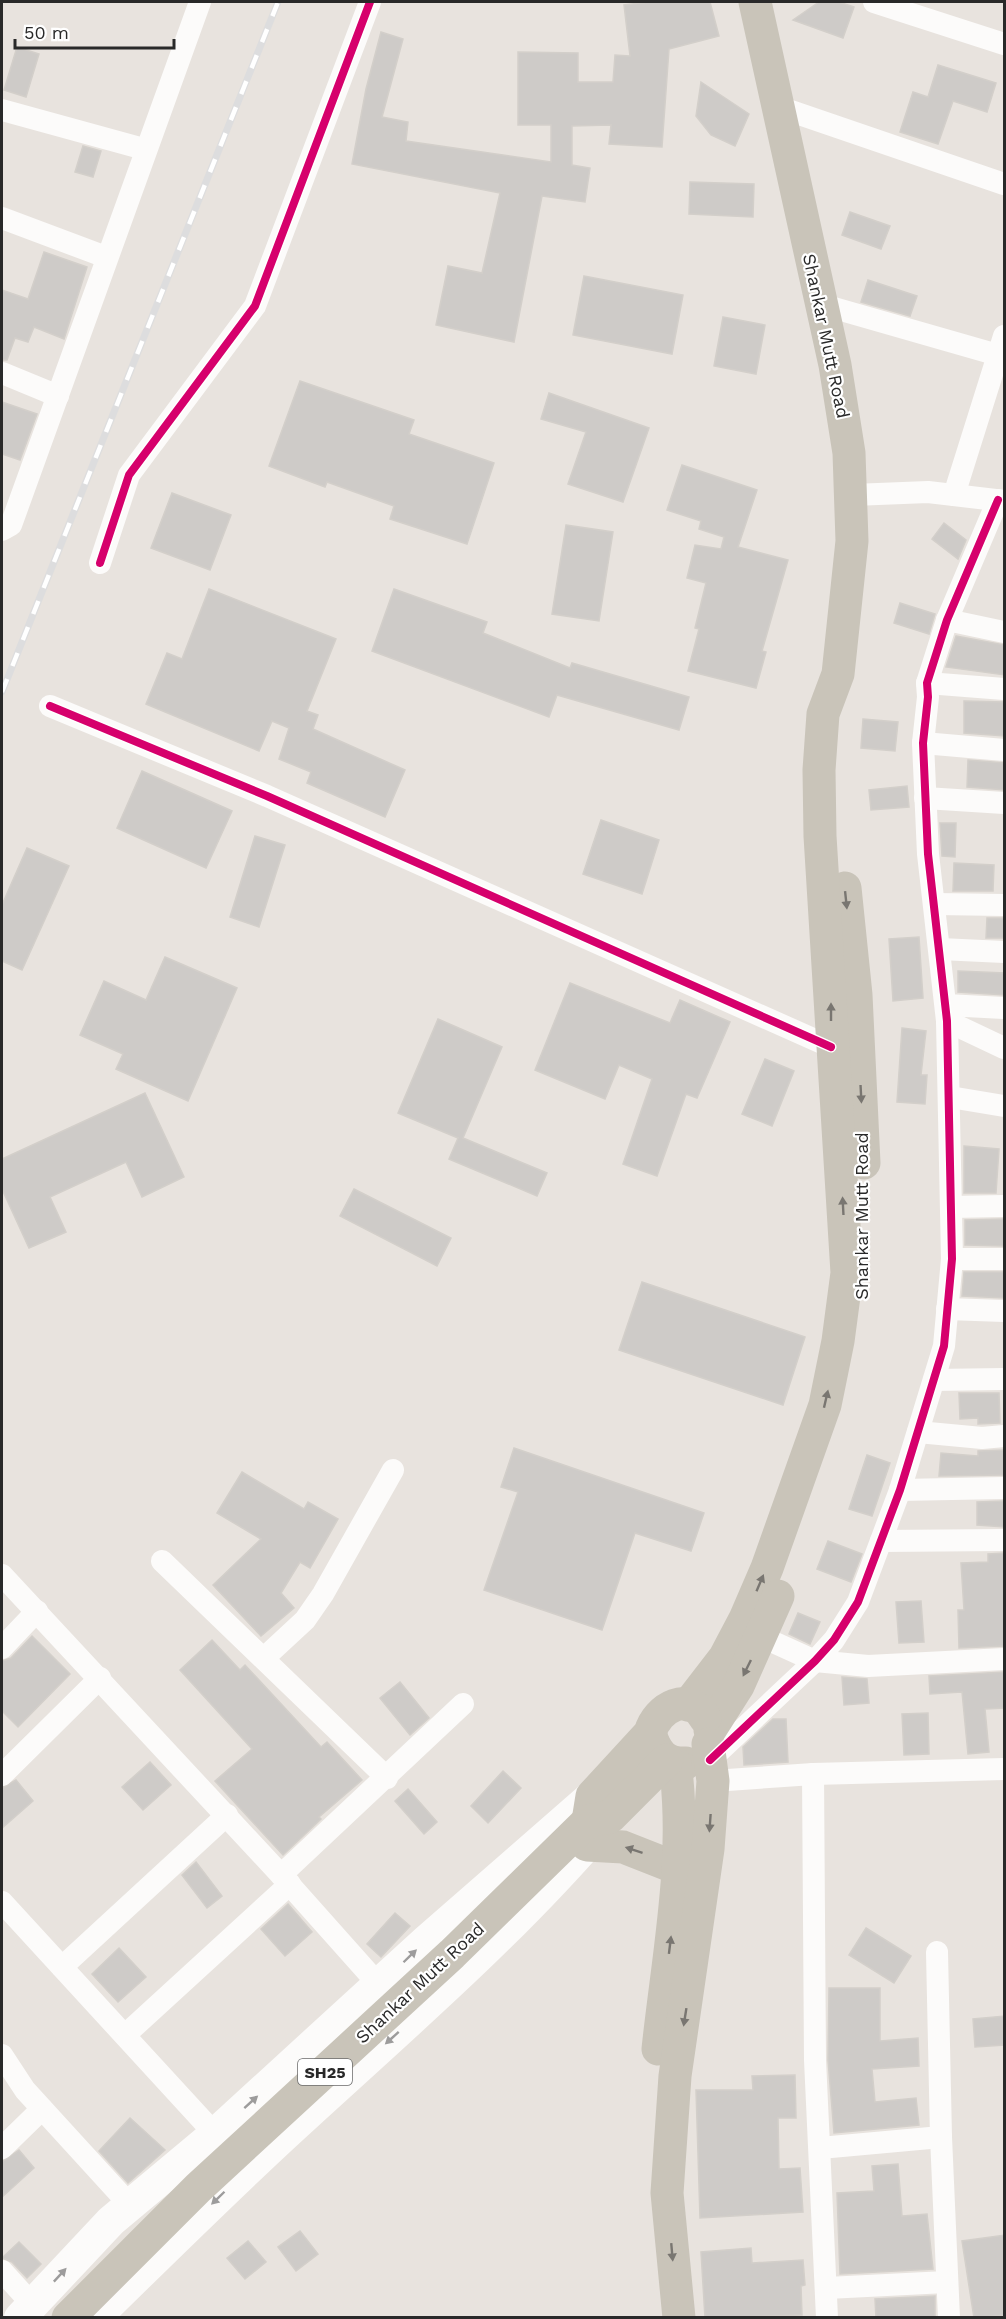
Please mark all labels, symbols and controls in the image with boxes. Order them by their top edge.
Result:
scale bar [15,12,174,50]
text: 50 m [24,22,69,43]
street label: Shankar Mutt Road [799,252,854,420]
one-way arrow [842,890,851,909]
one-way arrow [826,1002,836,1021]
one-way arrow [856,1084,865,1103]
street label: Shankar Mutt Road [851,1132,872,1300]
one-way arrow [839,1197,848,1216]
one-way arrow [822,1390,831,1409]
one-way arrow [756,1574,765,1592]
one-way arrow [743,1659,752,1676]
one-way arrow [705,1814,715,1833]
one-way arrow [625,1845,643,1855]
street label: Shankar Mutt Road [351,1918,488,2047]
one-way arrow [665,1936,674,1955]
one-way arrow [402,1949,416,1963]
one-way arrow [680,2007,689,2026]
one-way arrow [385,2030,399,2044]
road number: SH25 [298,2059,352,2085]
one-way arrow [243,2096,258,2109]
one-way arrow [212,2191,226,2205]
one-way arrow [667,2243,677,2262]
one-way arrow [53,2268,66,2283]

